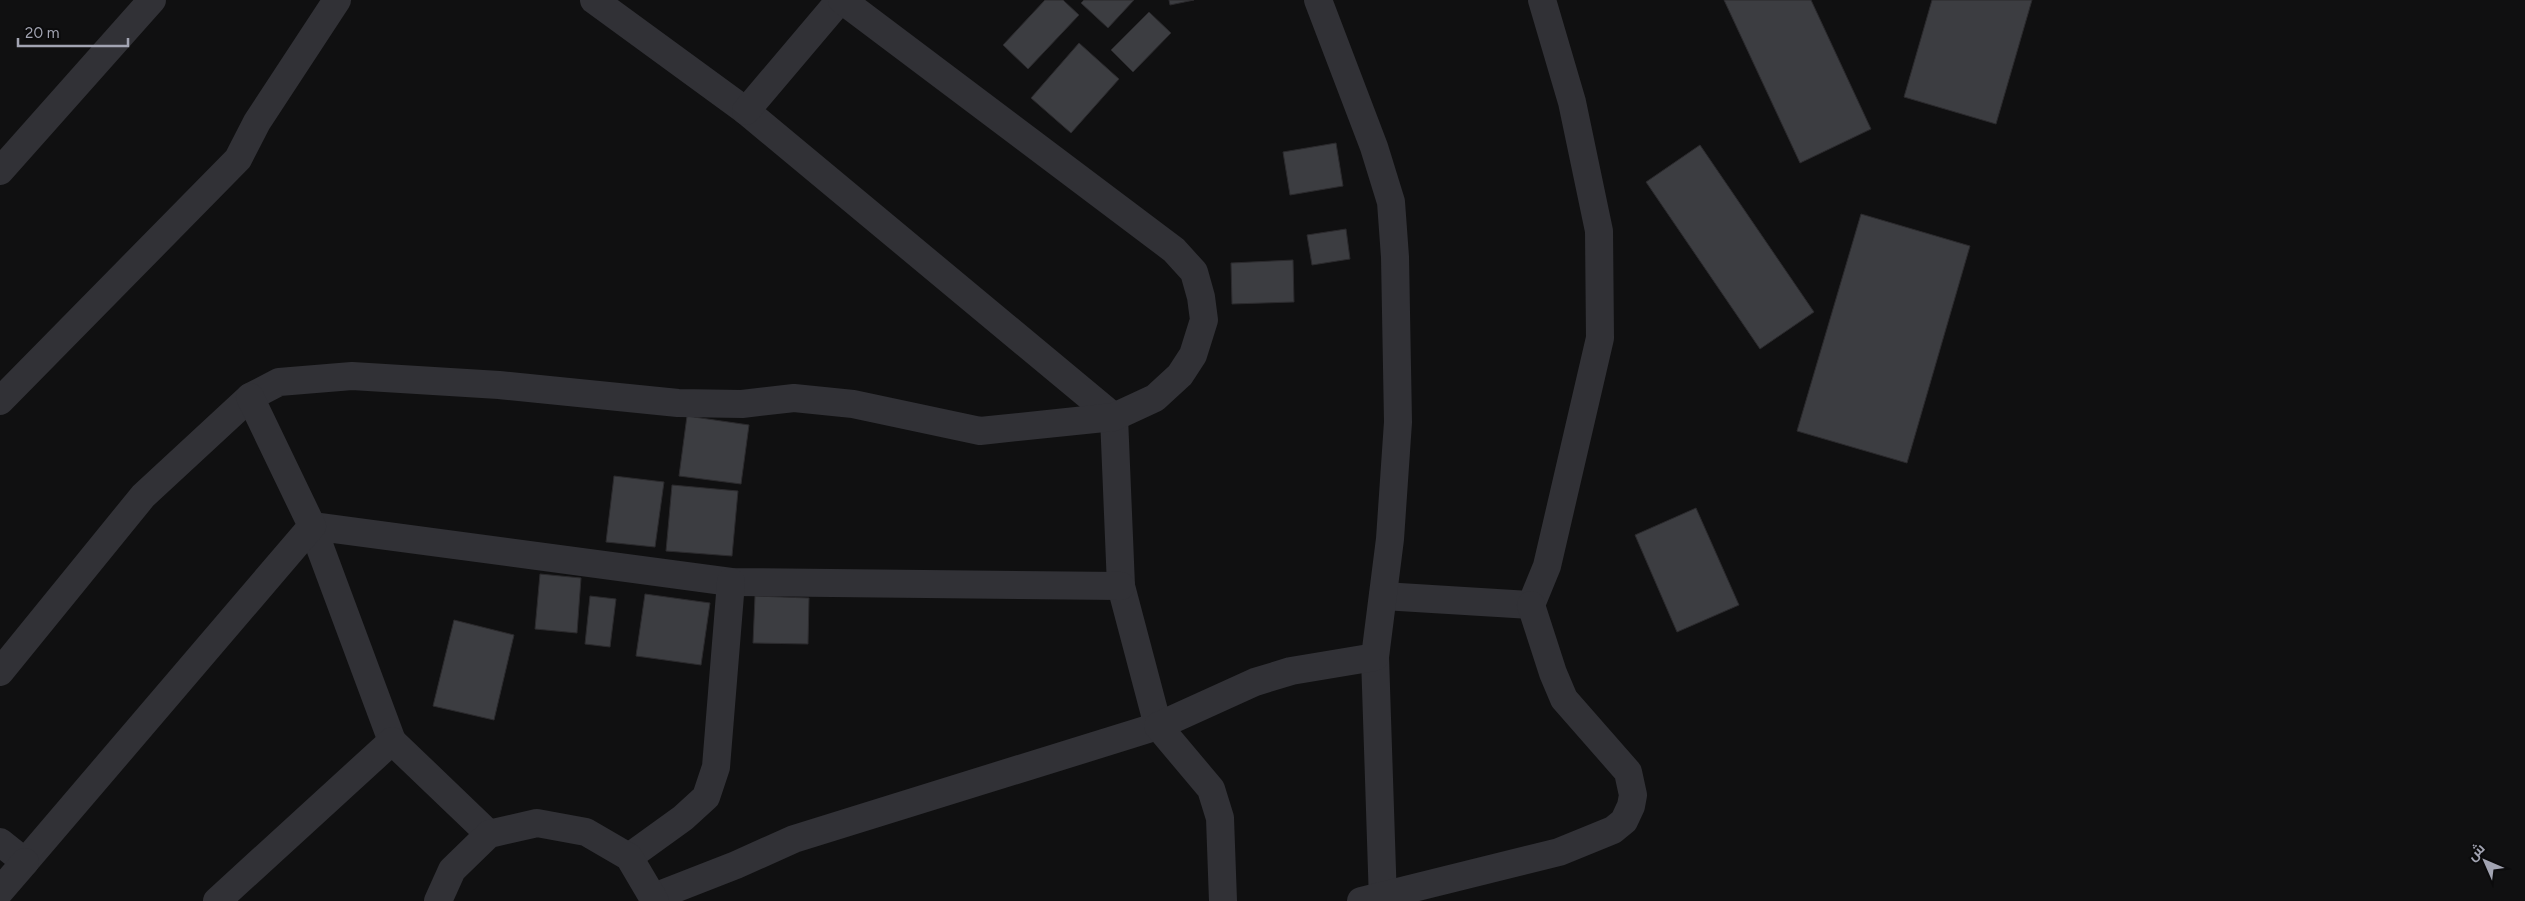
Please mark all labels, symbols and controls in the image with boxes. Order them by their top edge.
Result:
scale bar [18,15,128,47]
text: 20 m [25,24,59,42]
north arrow [2460,836,2510,886]
text: ش [2464,840,2489,865]

